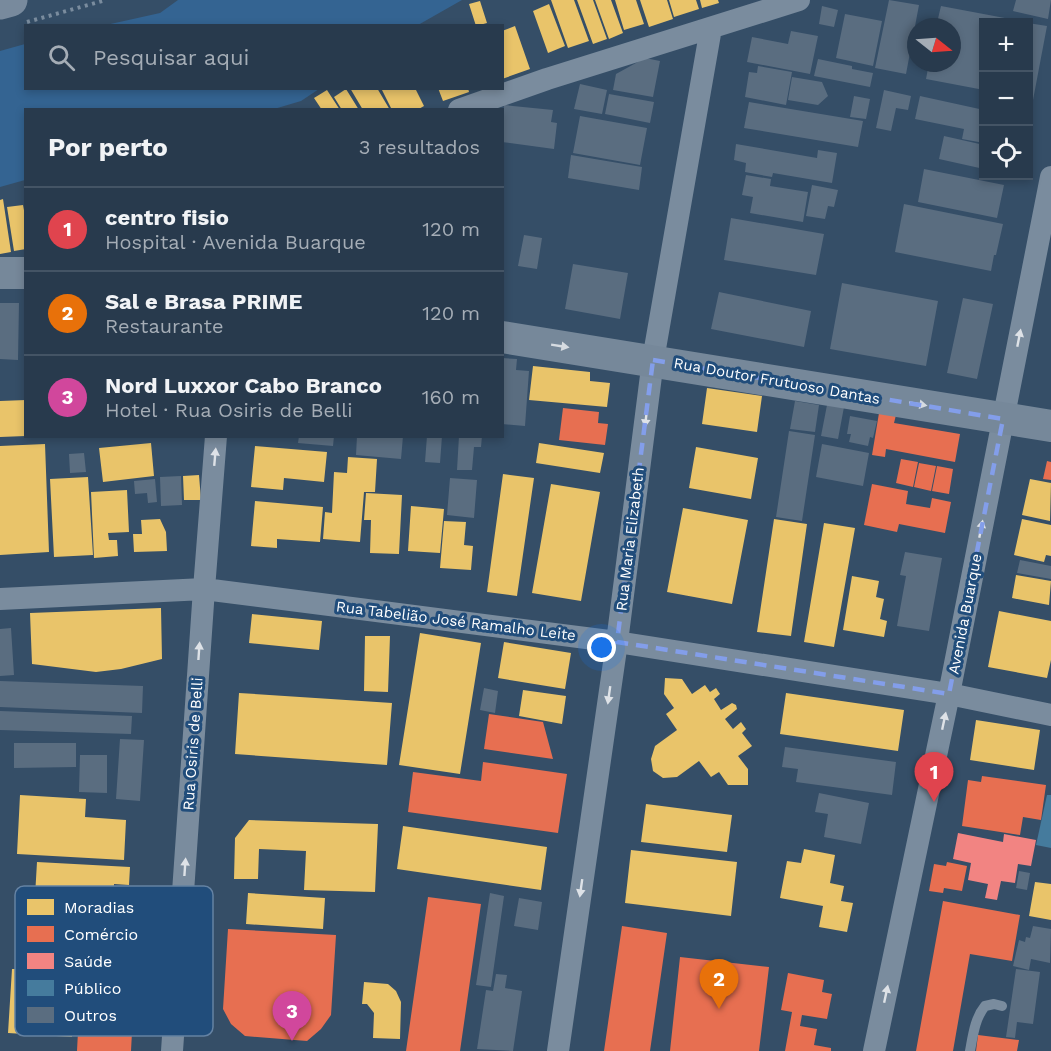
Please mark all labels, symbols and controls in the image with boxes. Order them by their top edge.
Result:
north arrow [907,18,961,72]
map controls [979,18,1033,180]
button: + [979,18,1033,72]
search box [24,24,504,90]
icon: search [45,41,78,74]
text: Pesquisar aqui [93,45,249,70]
button: − [979,72,1033,126]
button: locate [979,126,1033,180]
text: Por perto [48,132,168,162]
text: 3 resultados [359,135,480,159]
text: centro fisio [105,205,229,230]
text: 1 [63,217,72,241]
text: 120 m [422,217,480,241]
text: Hospital · Avenida Buarque [105,230,366,254]
text: Sal e Brasa PRIME [105,289,302,314]
text: 2 [62,301,73,325]
text: 120 m [422,301,480,325]
text: Restaurante [105,314,223,338]
one-way arrow [1015,328,1024,347]
one-way arrow [551,341,570,350]
street label: Rua Doutor Frutuoso Dantas [672,354,882,408]
text: Nord Luxxor Cabo Branco [105,373,382,398]
text: 3 [62,385,73,409]
text: 160 m [422,385,480,409]
text: Hotel · Rua Osiris de Belli [105,398,353,422]
one-way arrow [908,400,927,409]
one-way arrow [641,409,650,428]
one-way arrow [210,447,219,466]
street label: Rua Maria Elizabeth [612,466,648,612]
one-way arrow [977,520,986,539]
street label: Avenida Buarque [944,552,986,676]
street label: Rua Tabelião José Ramalho Leite [335,597,577,645]
your location [587,633,616,662]
one-way arrow [195,642,204,661]
street label: Rua Osiris de Belli [179,677,207,811]
one-way arrow [605,685,614,704]
one-way arrow [940,711,949,730]
pin: 1 [914,752,954,802]
one-way arrow [180,857,189,876]
one-way arrow [577,878,586,897]
legend [15,886,213,1036]
text: Moradias [64,898,134,917]
text: Comércio [64,925,138,944]
text: Saúde [64,952,112,971]
pin: 2 [700,960,738,1009]
text: Público [64,979,121,998]
one-way arrow [882,984,891,1003]
pin: 3 [272,992,312,1041]
text: Outros [64,1006,117,1025]

